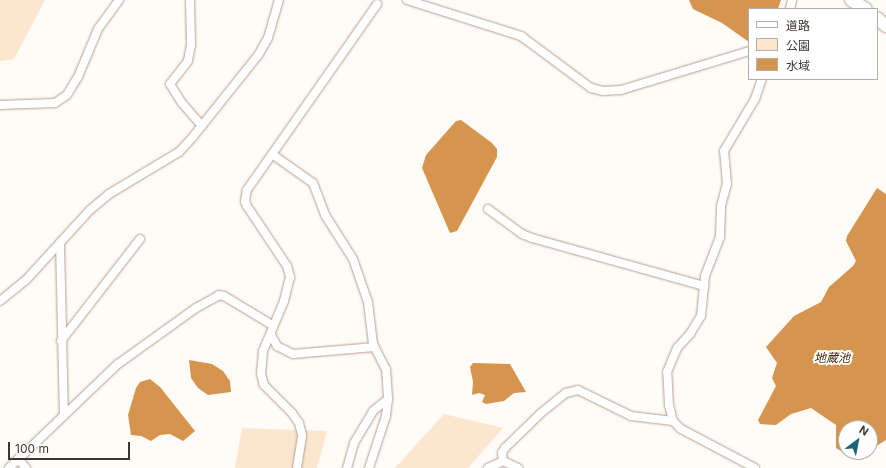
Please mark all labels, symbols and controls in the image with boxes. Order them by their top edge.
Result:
legend [748,8,878,80]
text: 道路 [786,18,810,33]
text: 公園 [786,38,810,53]
text: 水域 [786,58,810,73]
water label: 地蔵池 [814,351,850,365]
north arrow [838,420,878,460]
text: N [857,423,871,439]
scale bar [10,434,132,460]
text: 100 m [15,441,49,456]

